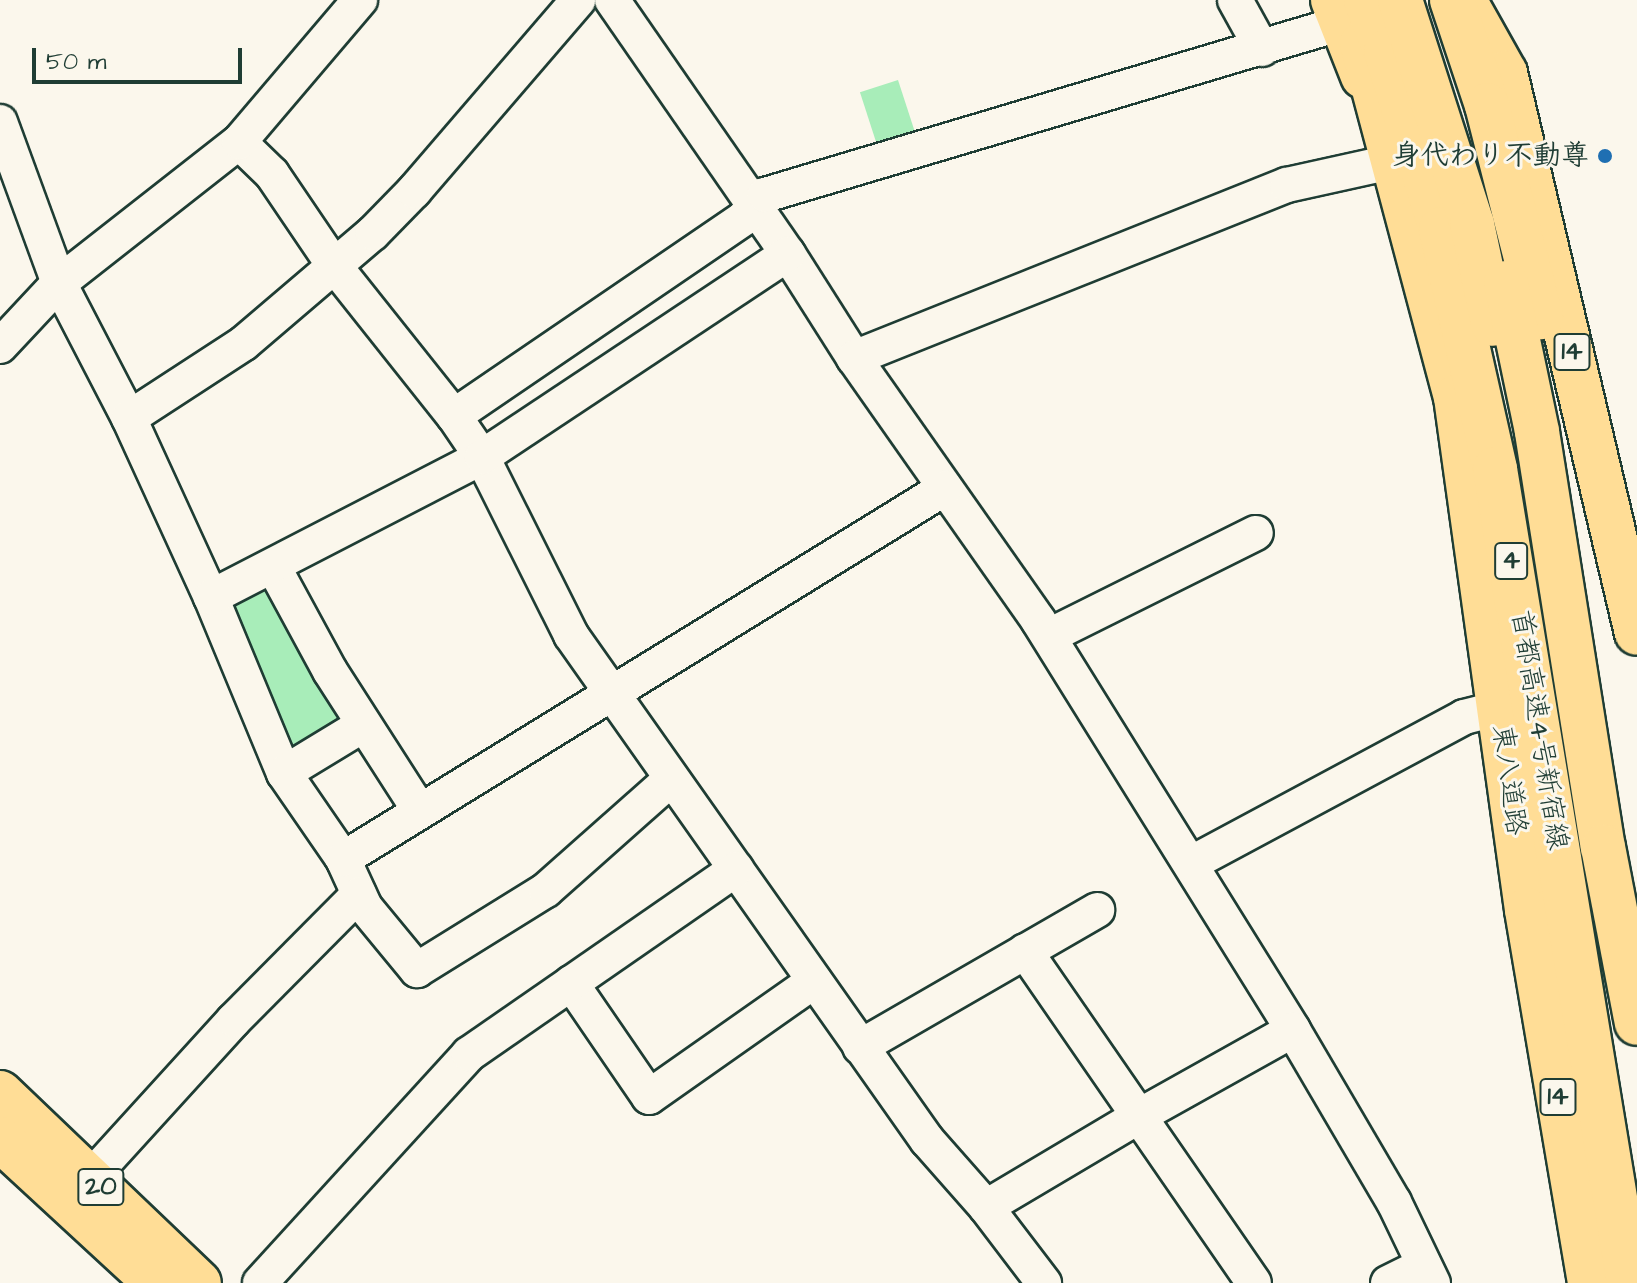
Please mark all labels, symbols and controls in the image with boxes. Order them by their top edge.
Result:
scale bar [36,32,246,82]
text: 50 m [46,45,106,79]
place label: 身代わり不動尊 [1393,139,1589,173]
marker: 身代わり不動尊 [1596,147,1614,165]
road number: 14 [1552,330,1592,374]
road number: 4 [1493,539,1529,583]
street label: 首都高速4号新宿線 [1503,607,1575,853]
street label: 東八道路 [1485,722,1533,838]
road number: 14 [1538,1075,1578,1119]
road number: 20 [77,1165,125,1209]

